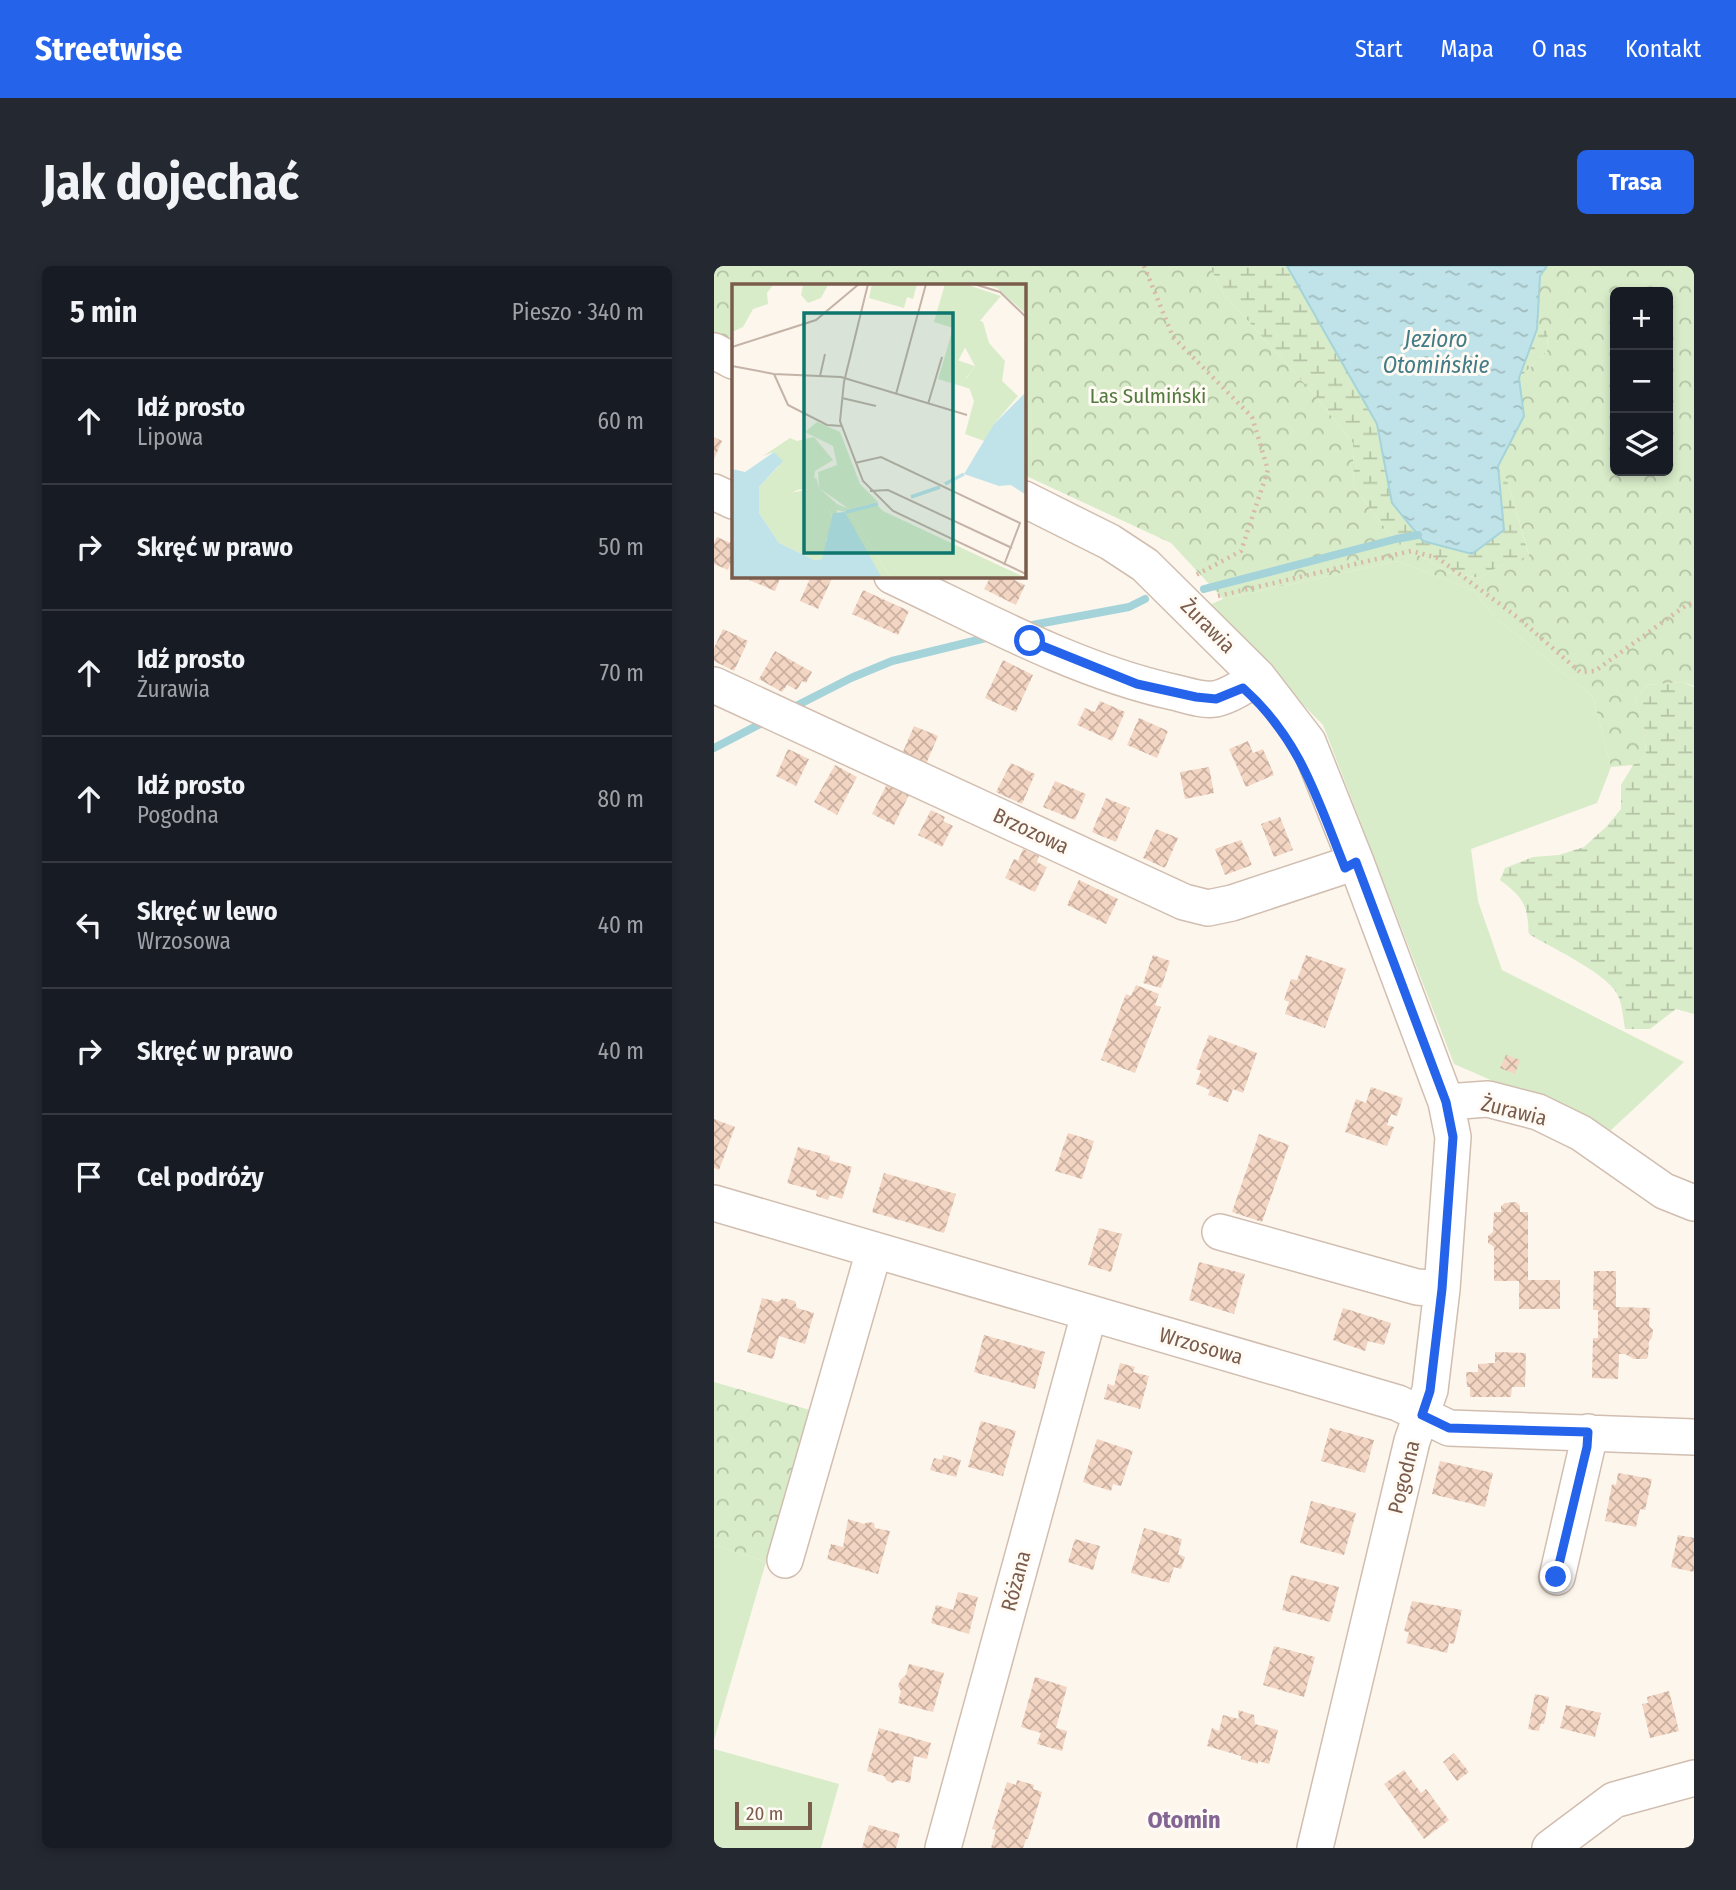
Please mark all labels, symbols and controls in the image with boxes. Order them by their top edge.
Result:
text: Streetwise [35,29,182,69]
text: Start [1355,35,1403,63]
text: Mapa [1441,35,1494,63]
text: O nas [1532,35,1587,63]
text: Kontakt [1625,35,1701,63]
button: Trasa [1577,150,1694,214]
text: Jak dojechać [42,153,299,212]
inset map [732,284,1026,578]
map controls [1610,287,1673,476]
button: + [1610,287,1673,350]
text: 5 min [70,294,137,330]
text: Pieszo · 340 m [512,298,644,326]
water label: Jezioro Otomińskie [1383,325,1489,379]
button: − [1610,350,1673,413]
park label: Las Sulmiński [1090,383,1206,409]
text: Idź prosto [137,392,245,423]
icon: ahead [70,402,108,440]
text: 60 m [598,407,644,435]
button: layers [1610,413,1673,476]
text: Lipowa [137,423,203,451]
icon: right [70,528,108,566]
text: Skręć w prawo [137,532,293,563]
text: 50 m [598,533,644,561]
street label: Żurawia [1175,593,1241,659]
route start [1014,625,1045,656]
text: Idź prosto [137,644,245,675]
icon: ahead [70,654,108,692]
text: 70 m [600,659,644,687]
text: Żurawia [137,675,210,703]
text: Idź prosto [137,770,245,801]
icon: ahead [70,780,108,818]
text: 80 m [597,785,644,813]
text: Pogodna [137,801,219,829]
street label: Brzozowa [989,802,1073,860]
text: Skręć w lewo [137,896,278,927]
icon: left [70,906,108,944]
text: 40 m [598,911,644,939]
text: Wrzosowa [137,927,231,955]
icon: right [70,1032,108,1070]
text: Skręć w prawo [137,1036,293,1067]
text: 40 m [598,1037,644,1065]
street label: Żurawia [1479,1090,1549,1132]
icon: arrive [70,1158,108,1196]
text: Cel podróży [137,1162,264,1193]
street label: Wrzosowa [1156,1322,1246,1370]
street label: Pogodna [1382,1438,1426,1516]
street label: Różana [995,1548,1037,1614]
route end [1540,1561,1571,1592]
scale bar [735,1799,812,1831]
text: 20 m [746,1802,783,1825]
district label: Otomin [1147,1806,1221,1834]

